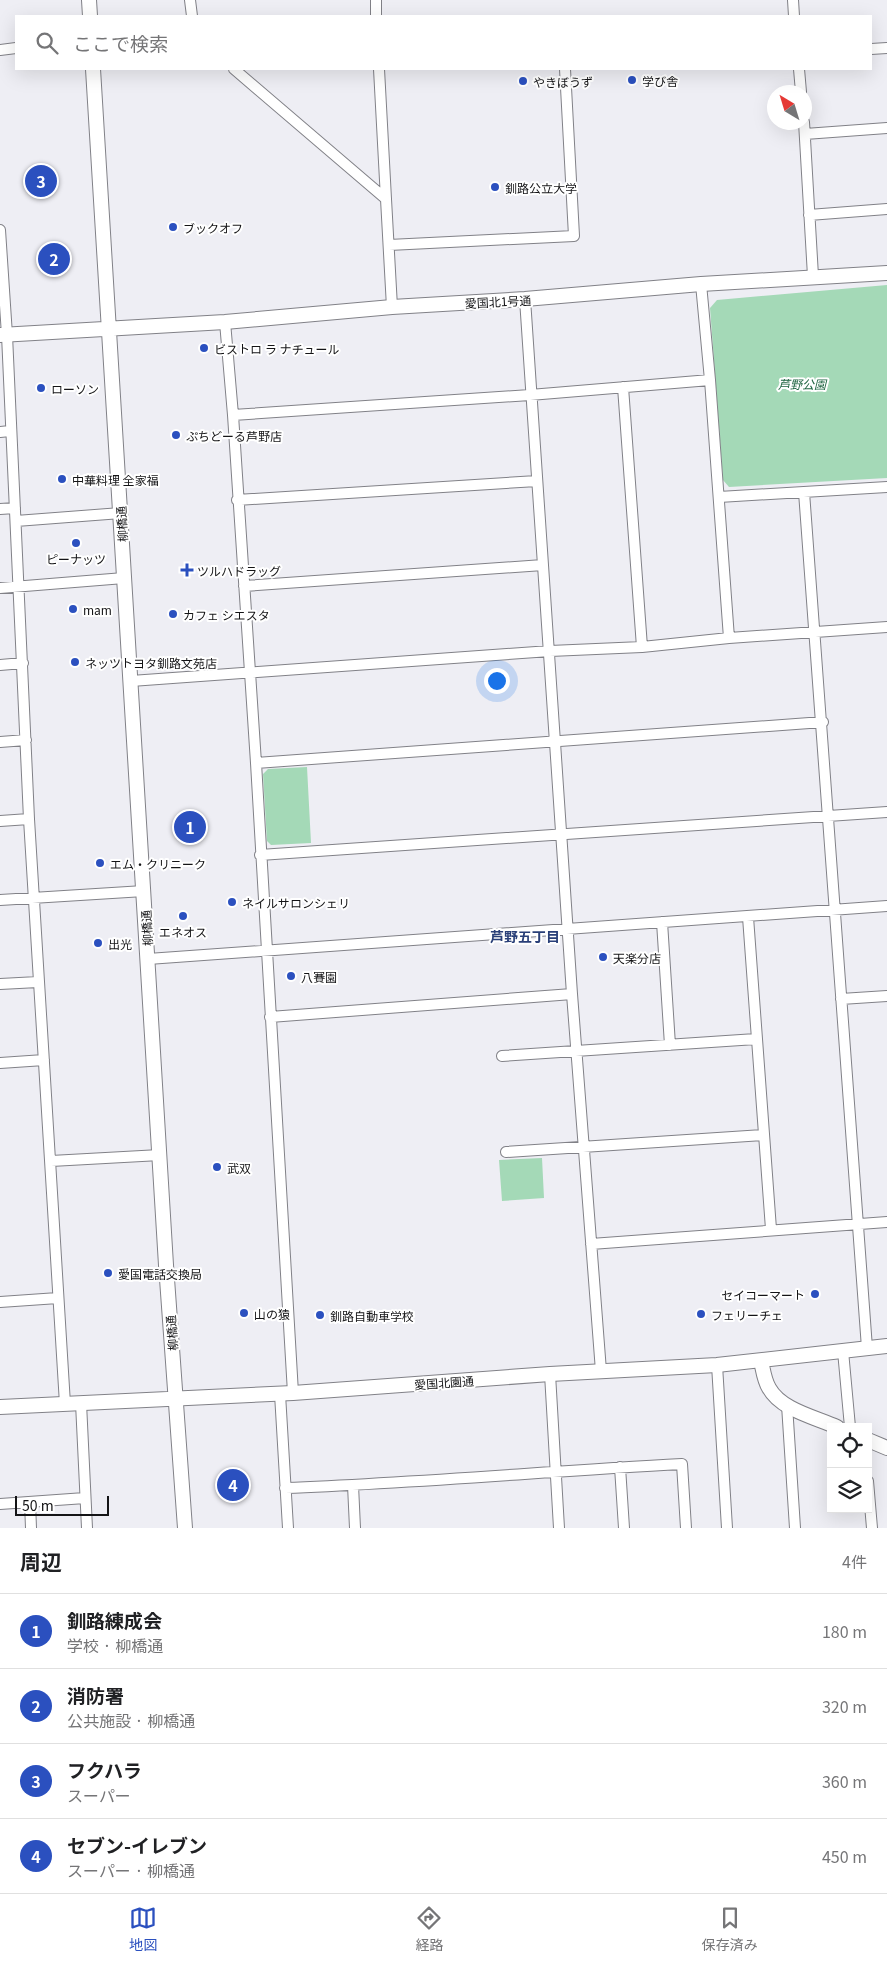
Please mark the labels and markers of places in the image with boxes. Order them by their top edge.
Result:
place label: 学び舎 [642,72,678,89]
place label: やきぼうず [533,73,593,90]
marker: 学び舎 [626,74,638,86]
marker: やきぼうず [517,75,529,87]
pin: 3 [25,162,57,200]
place label: 釧路公立大学 [505,179,577,196]
marker: 釧路公立大学 [489,181,501,193]
place label: ブックオフ [183,219,243,236]
marker: ブックオフ [167,221,179,233]
pin: 2 [38,240,70,278]
place label: ビストロ ラ ナチュール [214,340,339,357]
marker: ビストロ ラ ナチュール [198,342,210,354]
place label: ローソン [51,380,99,397]
marker: ローソン [35,382,47,394]
place label: ぷちどーる芦野店 [186,427,282,444]
marker: ぷちどーる芦野店 [170,429,182,441]
place label: 中華料理 全家福 [72,471,159,488]
marker: 中華料理 全家福 [56,473,68,485]
marker: ピーナッツ [70,537,82,549]
place label: ピーナッツ [46,550,106,567]
place label: ツルハドラッグ [197,562,281,579]
marker: ツルハドラッグ [181,564,193,576]
place label: mam [83,601,112,618]
marker: mam [67,603,79,615]
place label: カフェ シエスタ [183,606,270,623]
marker: カフェ シエスタ [167,608,179,620]
place label: ネッツトヨタ釧路文苑店 [85,654,217,671]
marker: ネッツトヨタ釧路文苑店 [69,656,81,668]
pin: 1 [174,808,206,846]
place label: エム・クリニーク [110,855,206,872]
marker: エム・クリニーク [94,857,106,869]
place label: ネイルサロンシェリ [242,894,350,911]
marker: ネイルサロンシェリ [226,896,238,908]
marker: エネオス [177,910,189,922]
place label: エネオス [159,923,207,940]
place label: 出光 [108,935,132,952]
marker: 出光 [92,937,104,949]
place label: 天楽分店 [613,949,661,966]
marker: 天楽分店 [597,951,609,963]
place label: 八賽園 [301,968,337,985]
marker: 八賽園 [285,970,297,982]
place label: 武双 [227,1159,251,1176]
marker: 武双 [211,1161,223,1173]
place label: 愛国電話交換局 [118,1265,202,1282]
marker: 愛国電話交換局 [102,1267,114,1279]
place label: セイコーマート [721,1286,805,1303]
marker: セイコーマート [809,1288,821,1300]
place label: 山の猿 [254,1305,290,1322]
place label: フェリーチェ [711,1306,783,1323]
marker: 山の猿 [238,1307,250,1319]
place label: 釧路自動車学校 [330,1307,414,1324]
marker: フェリーチェ [695,1308,707,1320]
marker: 釧路自動車学校 [314,1309,326,1321]
pin: 4 [217,1466,249,1504]

